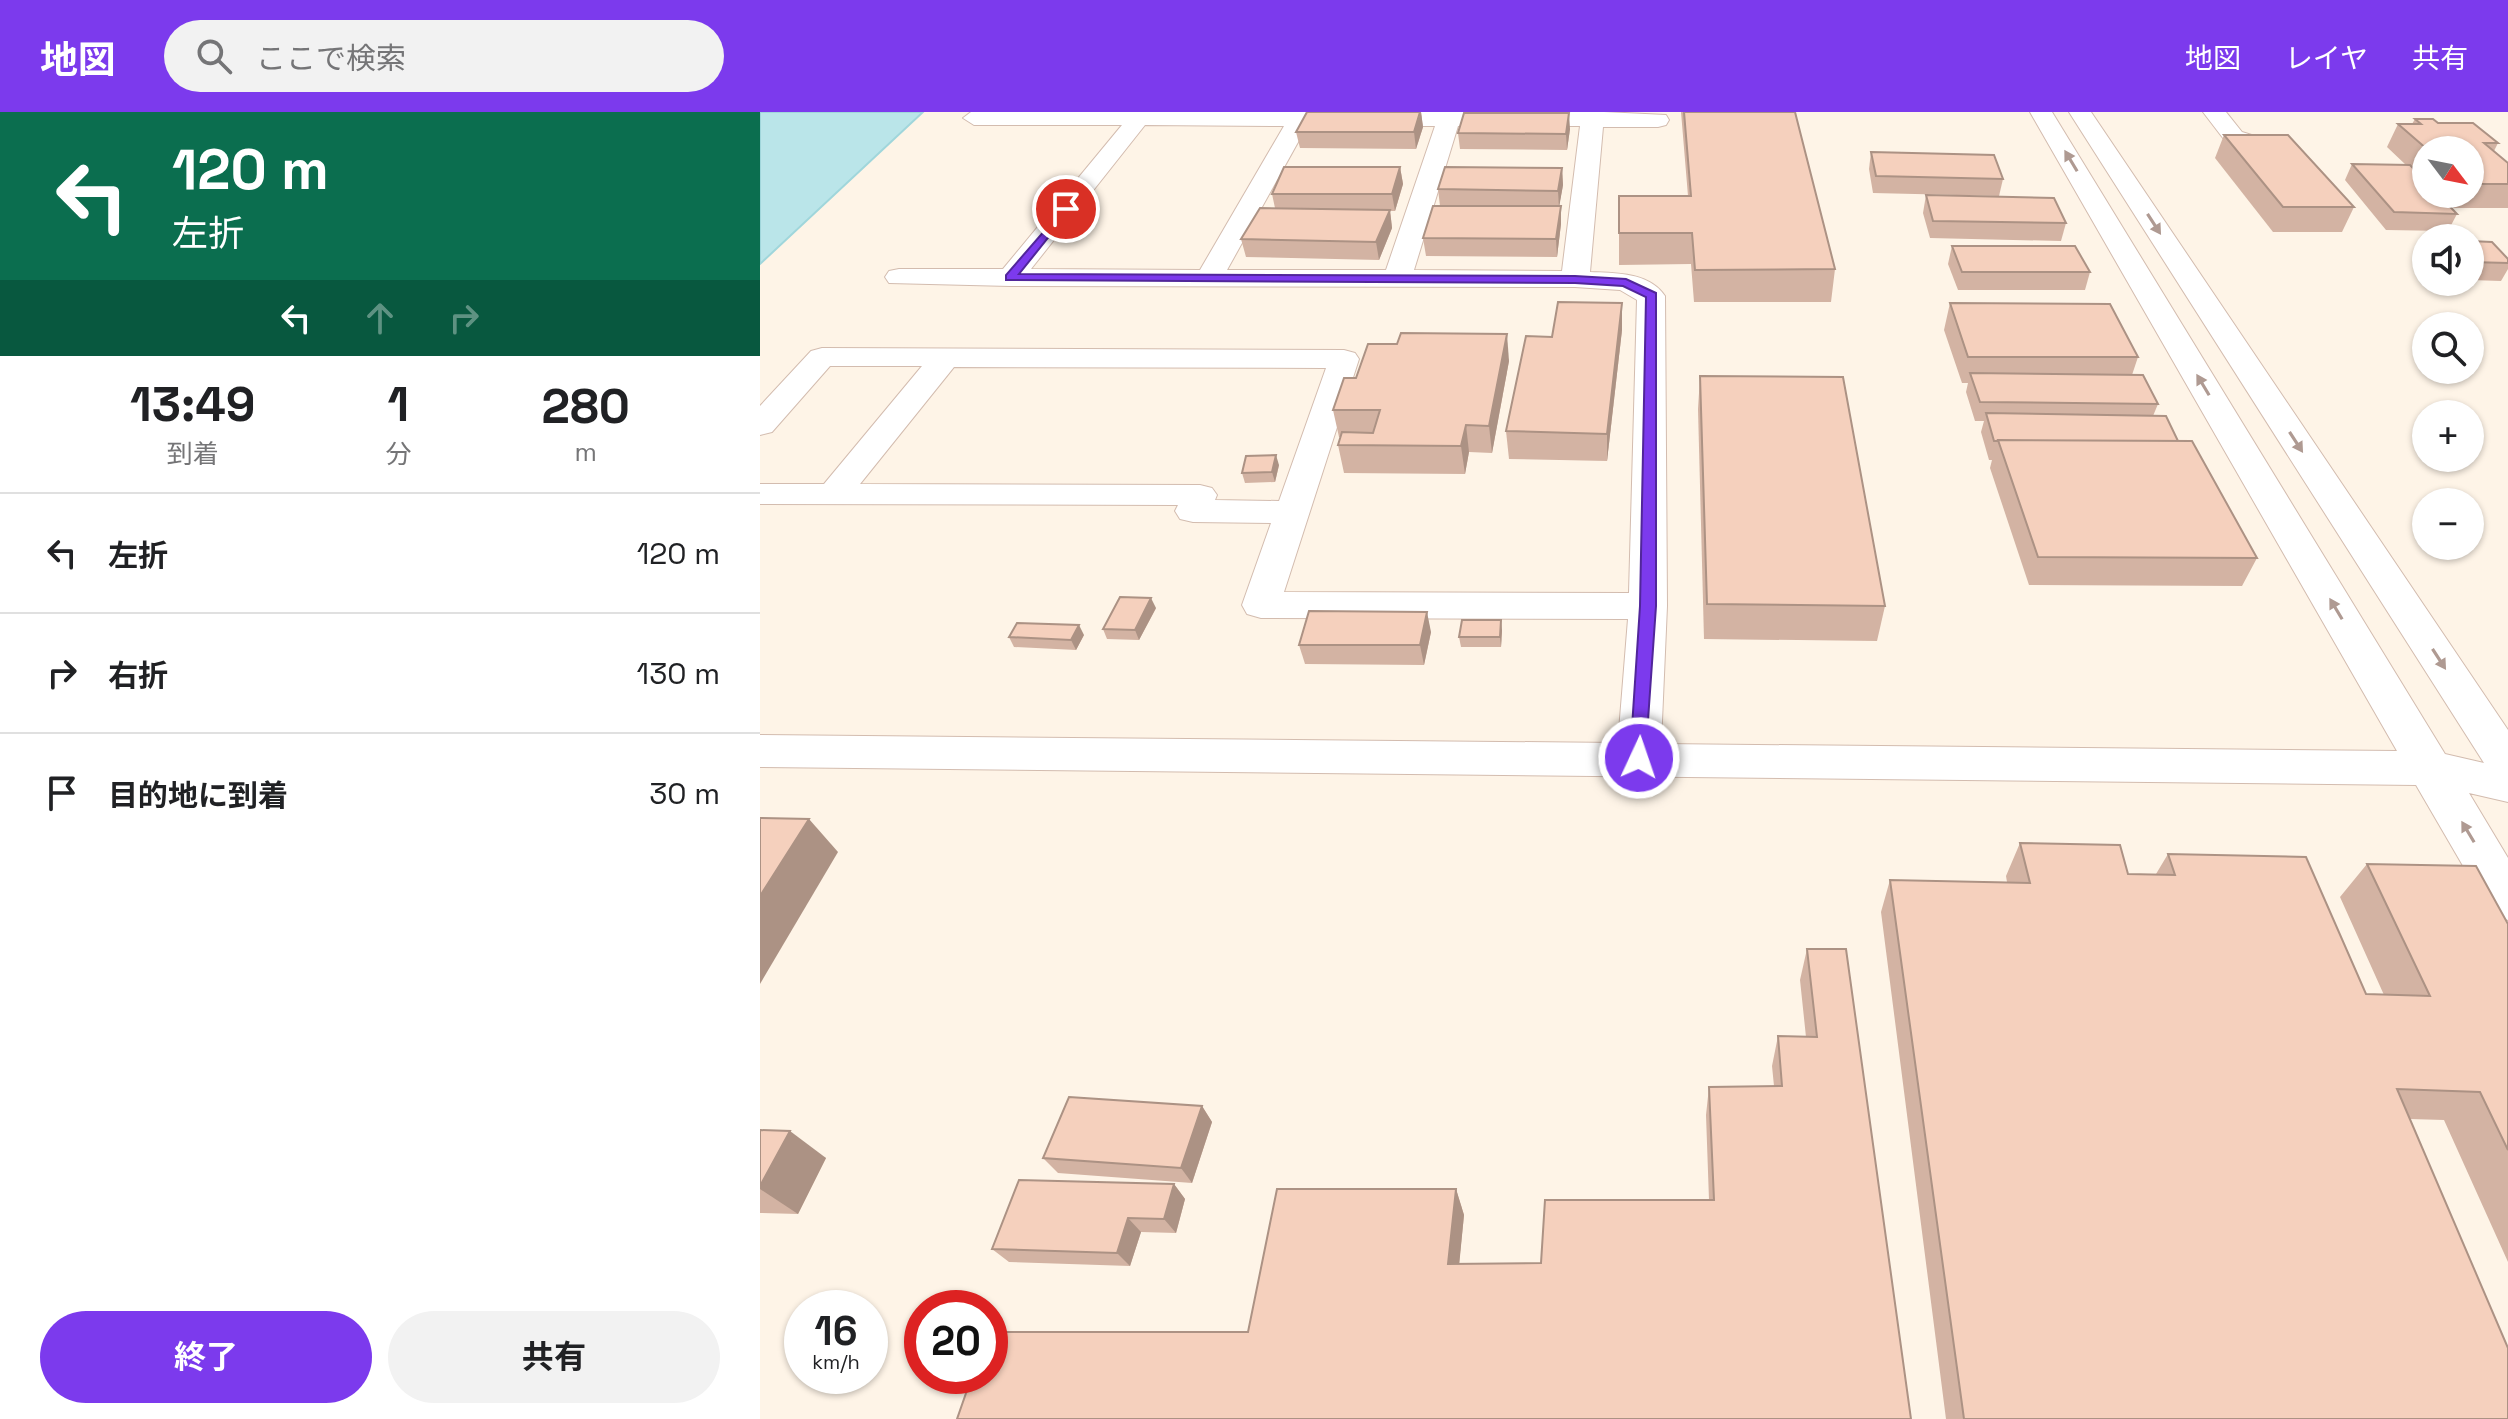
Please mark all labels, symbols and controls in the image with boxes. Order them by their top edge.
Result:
search box [164,20,724,92]
icon: search [192,34,236,78]
text: 地図 [40,36,116,84]
text: ここで検索 [256,39,406,78]
text: 地図 [2185,40,2241,76]
text: レイヤ [2285,40,2368,76]
text: 共有 [2412,40,2468,76]
text: 120 m [172,134,329,205]
north arrow [2412,136,2484,208]
map controls [2412,136,2484,560]
icon: left [40,144,144,248]
one-way arrow [2064,150,2078,172]
pin [1032,175,1100,243]
icon: arrive [1044,187,1088,231]
text: 左折 [172,211,244,257]
one-way arrow [2146,213,2160,235]
button: sound [2412,224,2484,296]
icon: left [274,296,318,340]
icon: ahead [358,296,402,340]
icon: right [442,296,486,340]
button: search [2412,312,2484,384]
text: 13:49 [130,374,255,435]
text: 1 [388,374,409,435]
one-way arrow [2196,374,2210,396]
text: 280 [542,376,630,437]
button: + [2412,400,2484,472]
one-way arrow [2289,431,2304,452]
text: m [575,435,597,469]
text: 到着 [167,437,219,471]
text: 分 [385,437,411,471]
button: − [2412,488,2484,560]
icon: left [40,531,84,575]
text: 120 m [637,534,720,573]
text: 左折 [108,536,168,575]
one-way arrow [2329,598,2343,620]
one-way arrow [2431,648,2445,670]
icon: right [40,651,84,695]
text: 130 m [637,654,720,693]
text: 右折 [108,656,168,695]
position arrow [1597,716,1681,800]
icon: arrive [40,771,84,815]
text: 30 m [649,774,720,813]
text: 目的地に到着 [108,776,288,815]
one-way arrow [2461,821,2475,843]
speed limit sign: 20 [904,1290,1008,1394]
text: 16 [815,1306,857,1357]
button: 終了 [40,1311,372,1403]
button: 共有 [388,1311,720,1403]
text: km/h [812,1349,860,1375]

